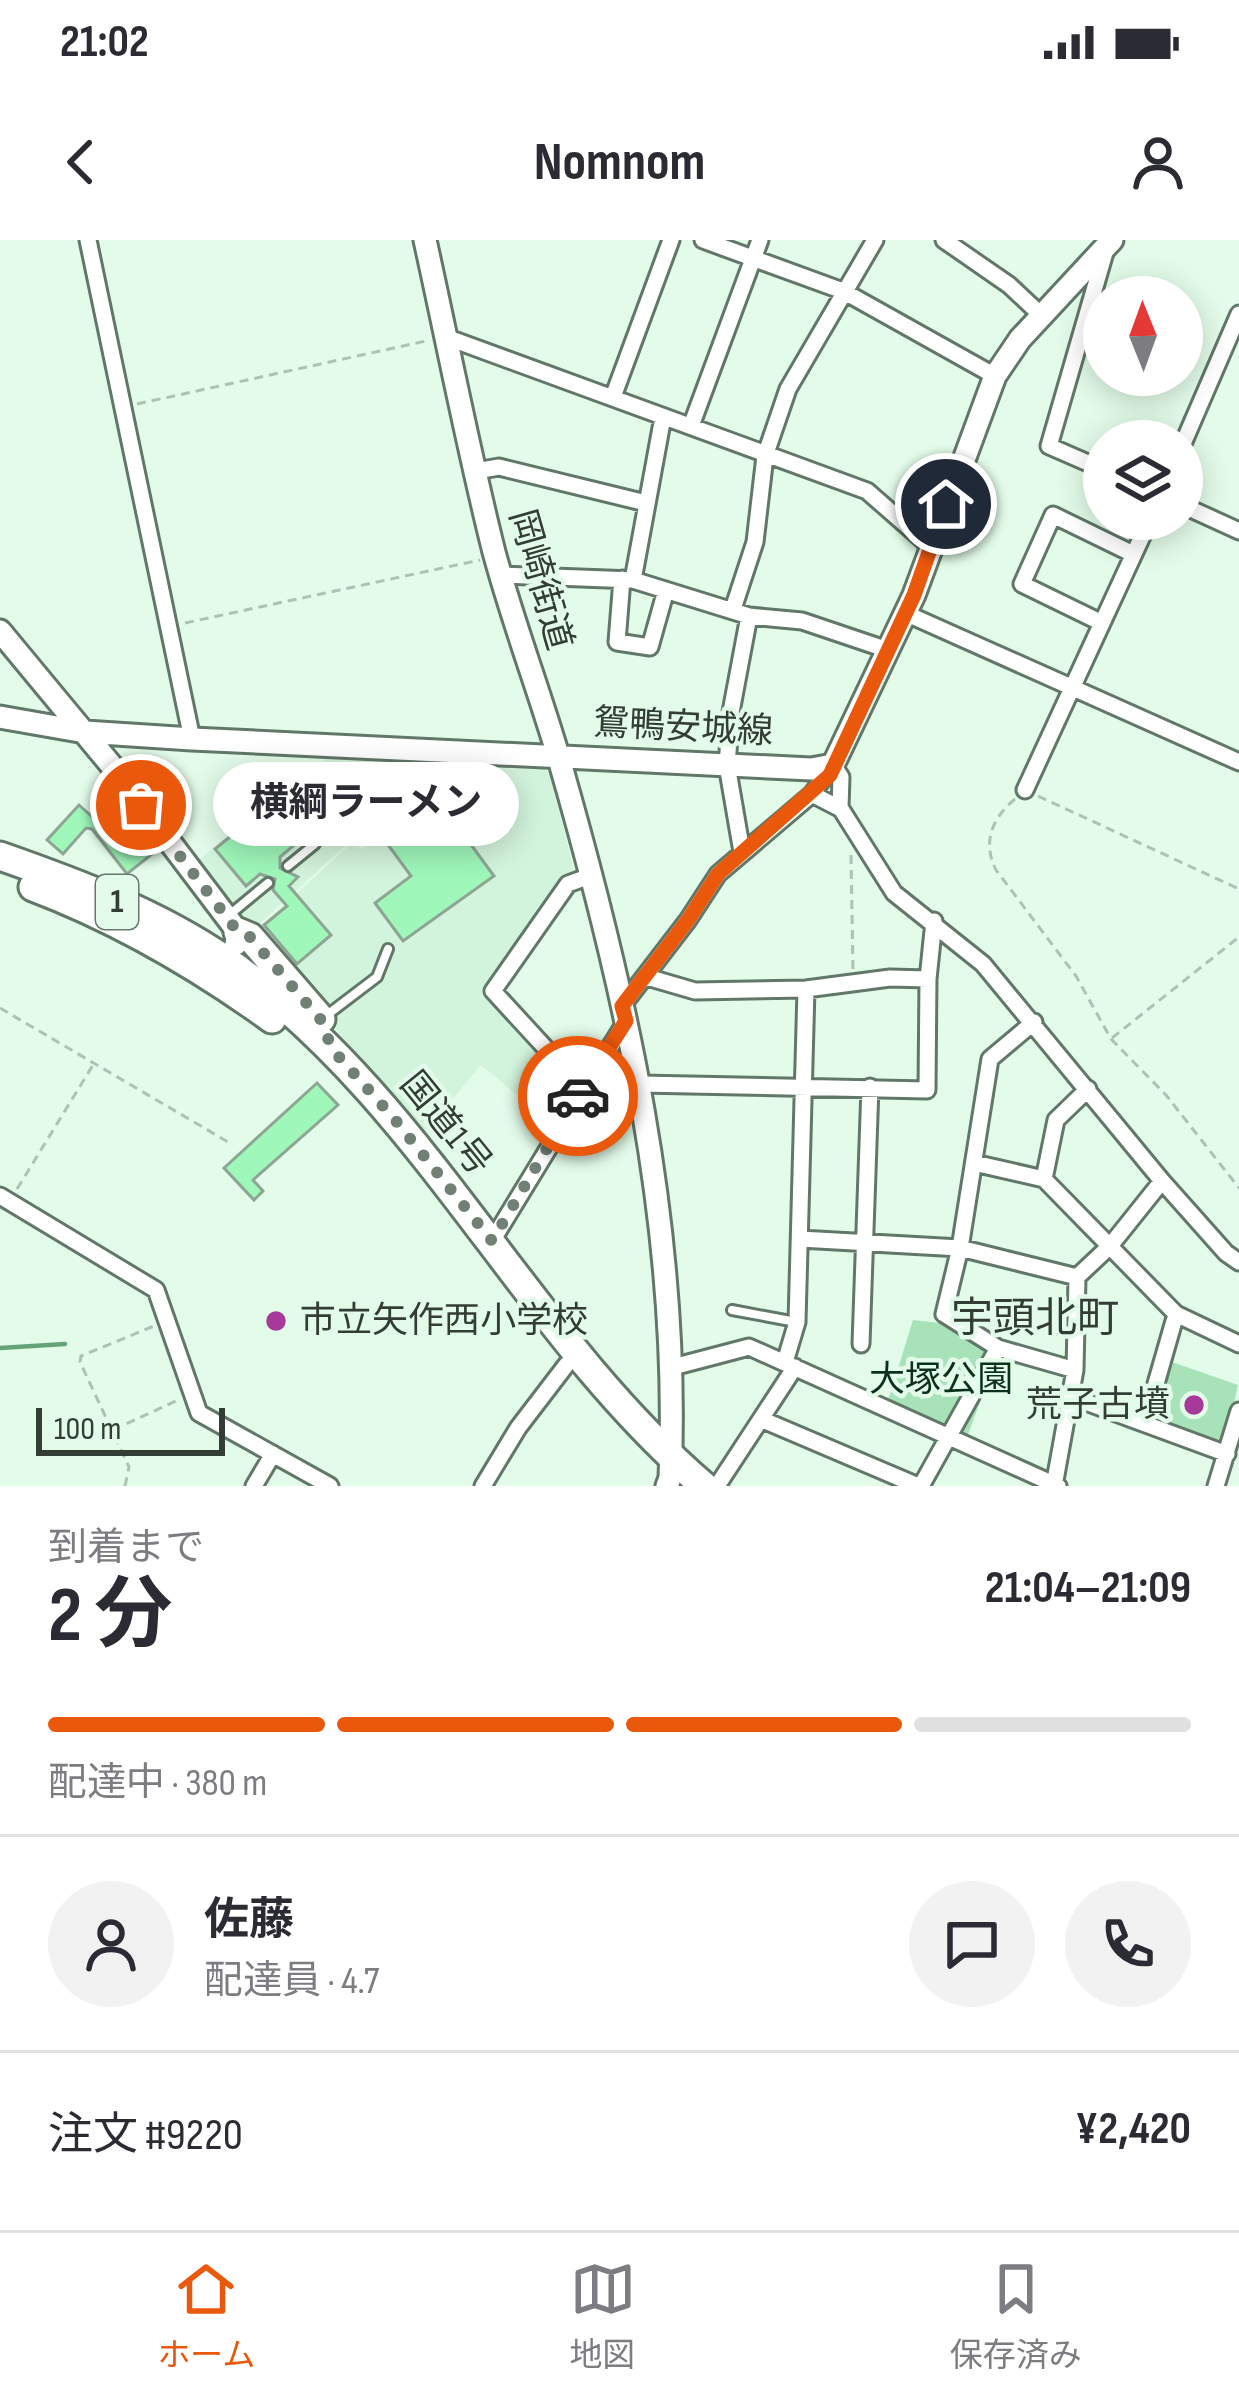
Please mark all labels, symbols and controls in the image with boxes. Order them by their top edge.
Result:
text: 21:02 [60,15,149,70]
icon: back [48,129,114,195]
icon: person [1125,129,1191,195]
text: Nomnom [534,130,705,195]
north arrow [1083,276,1203,396]
map controls [1083,276,1203,540]
button: layers [1083,420,1203,540]
pin [895,453,997,555]
icon: home [913,471,979,537]
street label: 岡崎街道 [499,505,581,655]
street label: 鴛鴨安城線 [592,702,774,754]
pin [90,754,192,856]
callout: 横綱ラーメン [213,763,519,847]
icon: bag [108,772,174,838]
text: 横綱ラーメン [250,780,482,827]
road number: 1 [96,875,138,929]
courier [518,1036,638,1156]
icon: car [545,1063,611,1129]
street label: 国道1号 [390,1064,500,1184]
district label: 宇頭北町 [951,1294,1119,1345]
place label: 市立矢作西小学校 [300,1300,588,1343]
marker: 市立矢作西小学校 [263,1308,289,1334]
park label: 大塚公園 [869,1359,1013,1402]
place label: 荒子古墳 [1026,1384,1170,1427]
marker: 荒子古墳 [1181,1392,1207,1418]
scale bar [36,1402,225,1455]
text: 100 m [54,1409,121,1449]
text: 到着まで [48,1525,204,1572]
text: 21:04–21:09 [985,1561,1191,1616]
text: 2 分 [48,1570,172,1663]
text: 配達中 · 380 m [48,1760,267,1807]
button: person [48,1881,174,2007]
button: chat [909,1881,1035,2007]
button: phone [1065,1881,1191,2007]
text: 佐藤 [204,1893,294,1948]
text: 配達員 · 4.7 [204,1958,379,2005]
text: ¥2,420 [1075,2102,1191,2157]
text: 注文 #9220 [48,2108,243,2163]
tab: ホーム [157,2256,255,2376]
tab: 地図 [570,2256,636,2376]
tab: 保存済み [950,2256,1082,2376]

